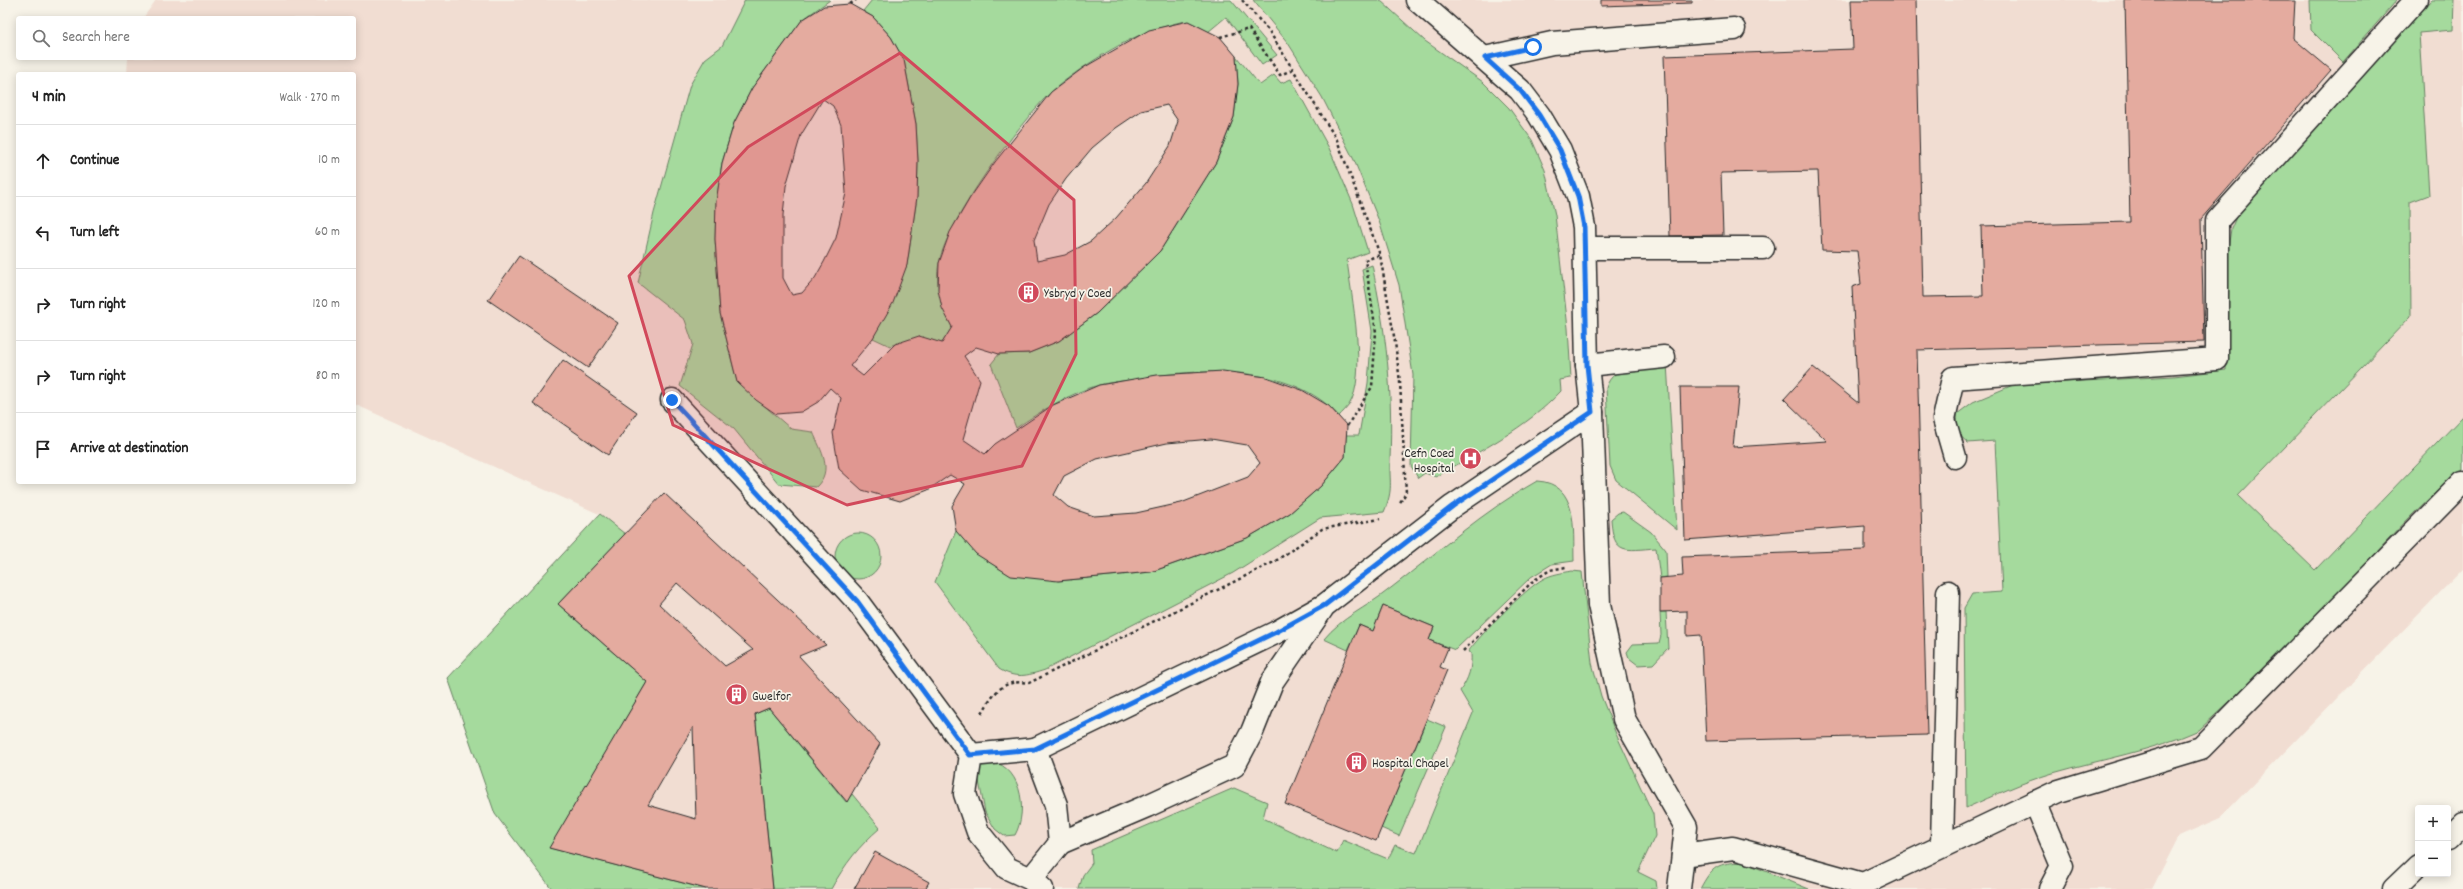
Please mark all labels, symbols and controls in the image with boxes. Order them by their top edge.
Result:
search box [16,16,356,60]
icon: search [30,27,52,49]
text: Search here [62,27,130,49]
route start [1524,38,1542,56]
text: 4 min [32,86,66,110]
text: Walk · 270 m [279,89,340,108]
icon: ahead [32,150,54,172]
text: Continue [70,150,119,172]
text: 10 m [318,151,340,170]
icon: left [32,222,54,244]
text: Turn left [70,222,119,244]
text: 60 m [315,223,340,242]
building icon: Ysbryd y Coed [1016,279,1042,305]
place label: Ysbryd y Coed [1044,285,1111,304]
icon: right [32,294,54,316]
text: Turn right [70,294,126,316]
text: 120 m [312,295,340,314]
icon: right [32,366,54,388]
text: Turn right [70,366,126,388]
text: 80 m [316,367,340,386]
route end [663,391,681,409]
icon: arrive [32,438,54,460]
text: Arrive at destination [70,438,188,460]
place label: Cefn Coed Hospital [1404,445,1454,479]
hospital icon: Cefn Coed Hospital [1457,446,1483,472]
building icon: Gwelfor [724,682,750,708]
place label: Gwelfor [752,688,791,707]
building icon: Hospital Chapel [1343,749,1369,775]
place label: Hospital Chapel [1372,755,1449,774]
map controls [2415,805,2451,877]
button: + [2415,805,2451,841]
button: − [2415,841,2451,877]

